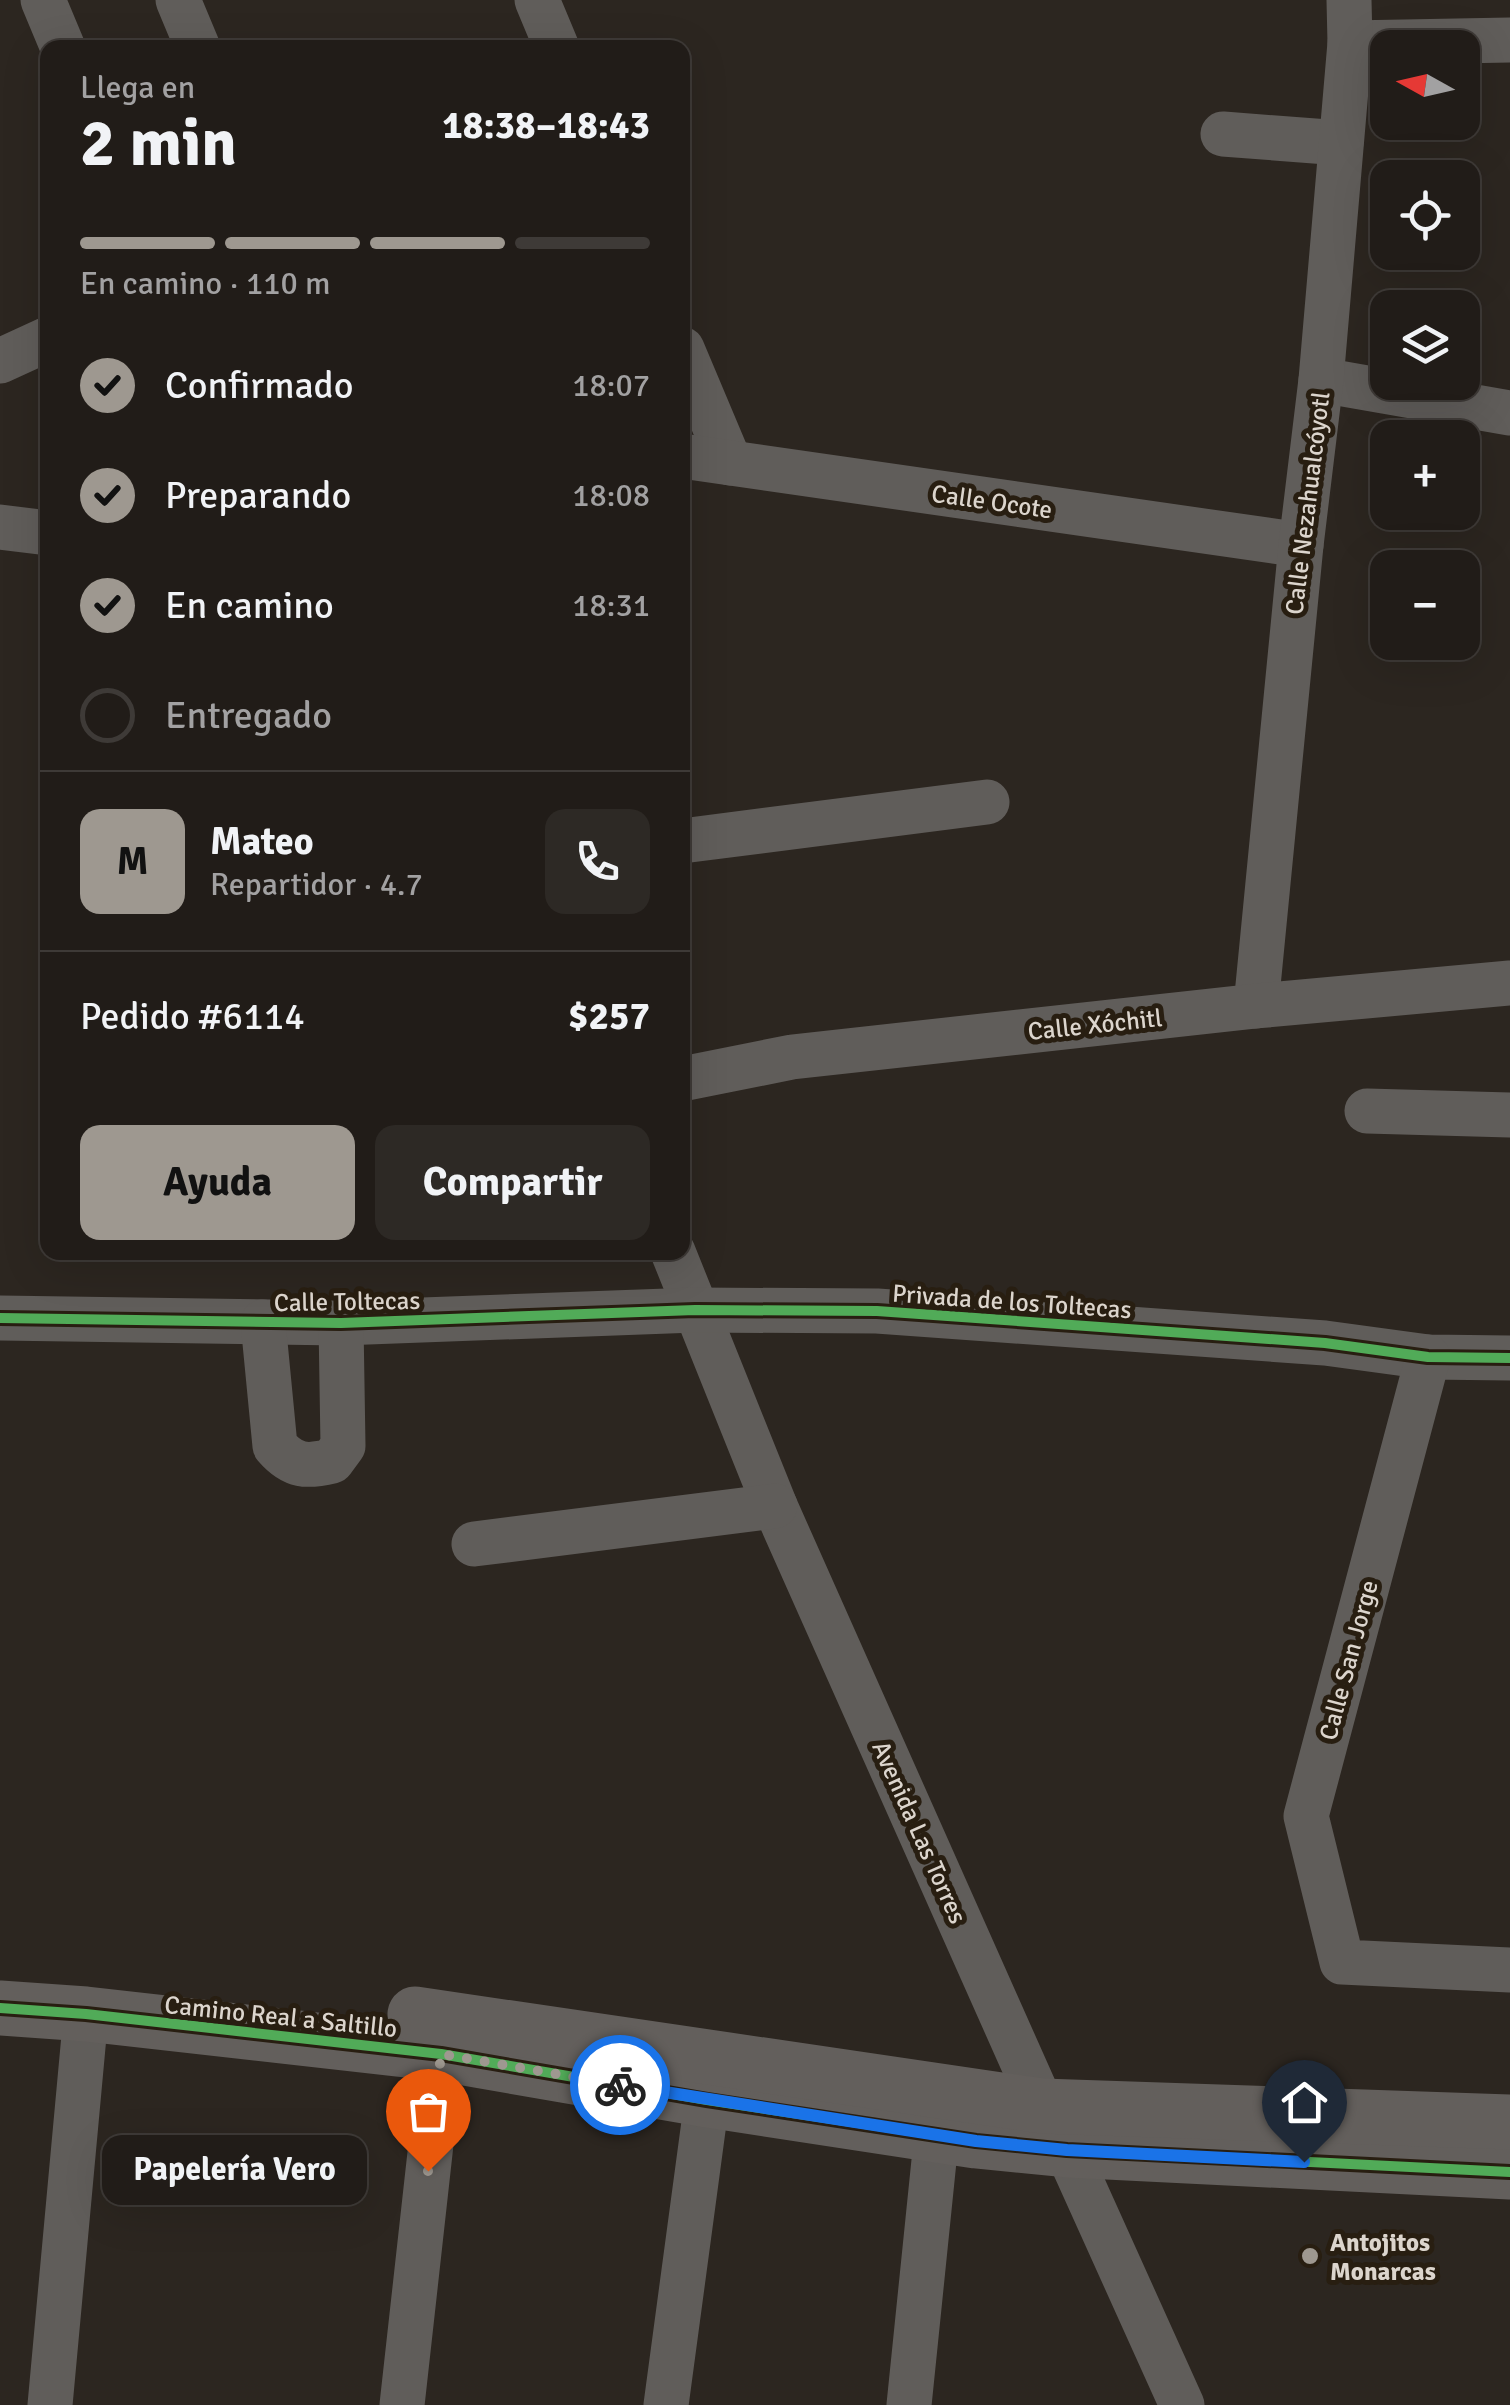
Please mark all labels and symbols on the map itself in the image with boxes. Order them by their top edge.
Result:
north arrow [1370,30,1480,140]
street label: Calle Nezahualcóyotl [1278,390,1337,616]
street label: Calle Ocote [930,478,1054,525]
street label: Calle Xóchitl [1026,1002,1164,1047]
street label: Privada de los Toltecas [891,1278,1133,1325]
street label: Calle Toltecas [274,1285,421,1318]
street label: Calle San Jorge [1312,1577,1385,1744]
street label: Avenida Las Torres [865,1736,974,1928]
street label: Camino Real a Saltillo [163,1989,399,2044]
courier [570,2035,670,2135]
pin [1262,2060,1347,2163]
pin [386,2069,471,2172]
callout: Papelería Vero [103,2136,368,2206]
place label: Antojitos Monarcas [1330,2227,1436,2287]
marker: Antojitos Monarcas [1299,2245,1321,2267]

